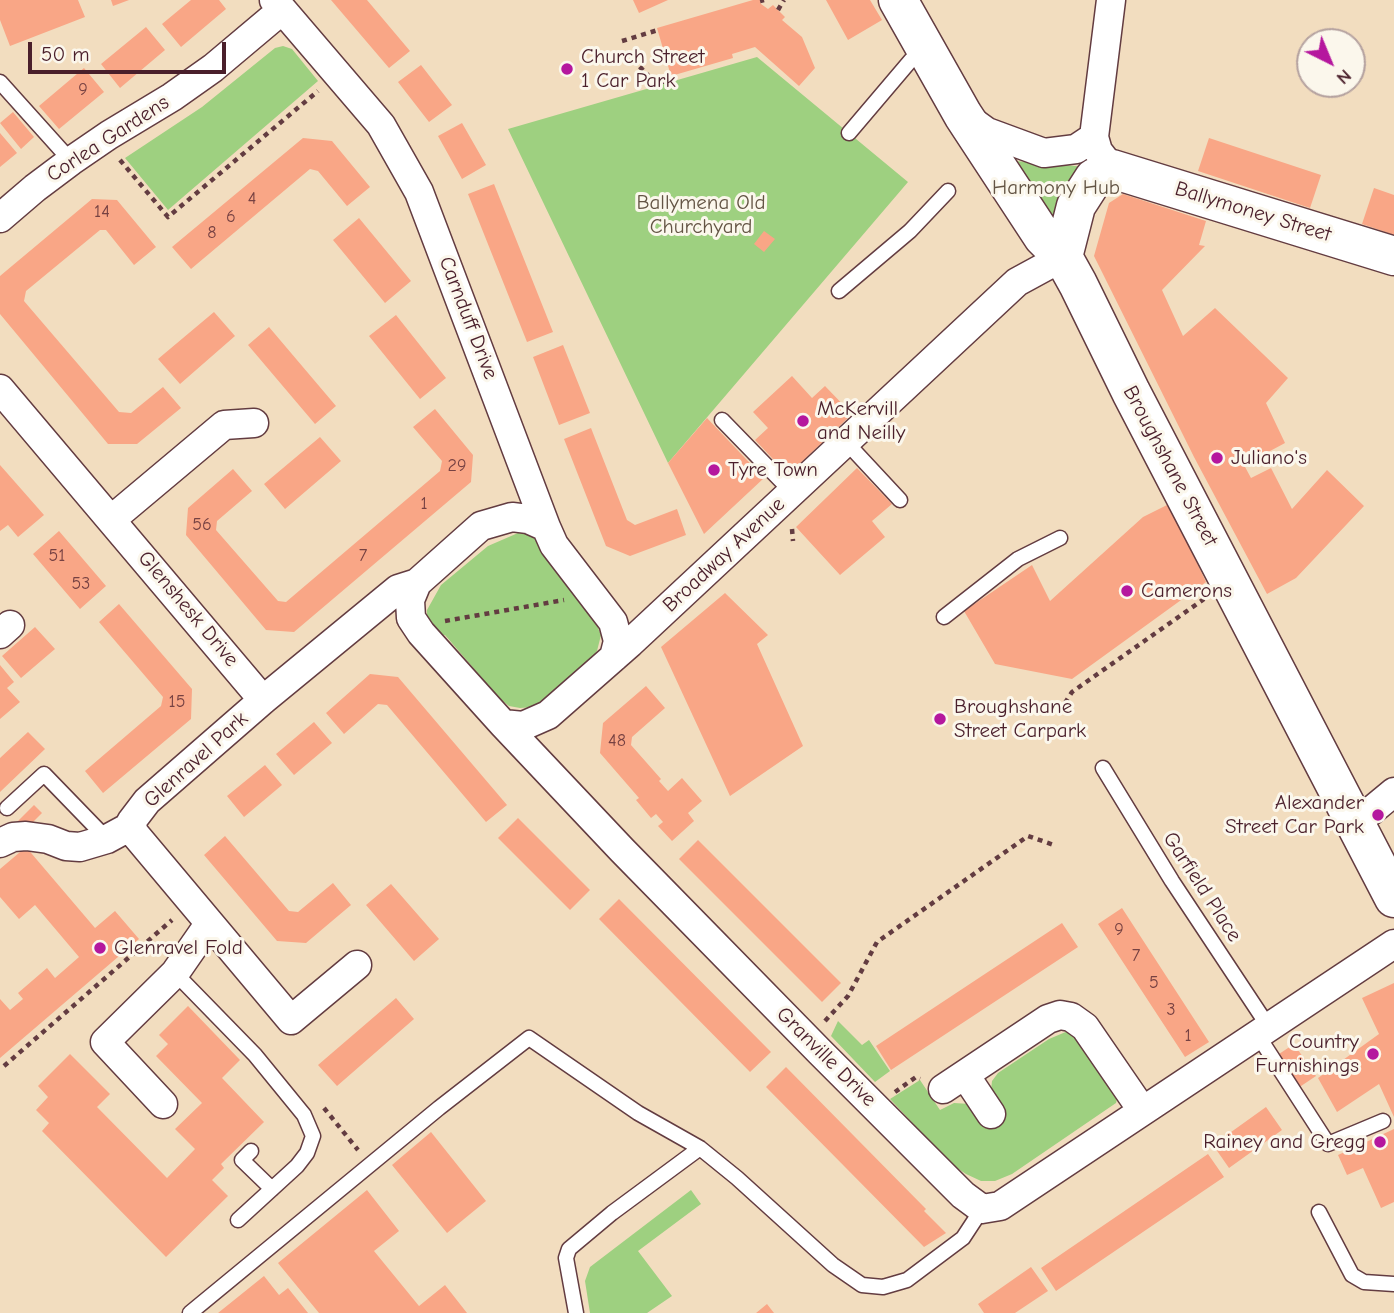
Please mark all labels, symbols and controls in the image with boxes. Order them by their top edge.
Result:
scale bar [32,28,229,72]
north arrow [1296,28,1366,98]
text: 50 m [41,42,90,66]
place label: Church Street 1 Car Park [581,44,705,94]
marker: Church Street 1 Car Park [559,61,575,77]
text: N [1332,65,1356,89]
house number: 9 [78,79,88,101]
street label: Corlea Gardens [42,90,174,188]
park label: Harmony Hub [992,175,1120,201]
street label: Ballymoney Street [1172,176,1334,248]
house number: 4 [248,188,256,210]
park label: Ballymena Old Churchyard [636,190,766,240]
house number: 14 [94,201,110,223]
house number: 6 [226,206,236,228]
house number: 8 [207,222,217,244]
street label: Carnduff Drive [433,253,503,383]
street label: Broughshane Street [1117,382,1223,550]
place label: McKervill and Neilly [817,396,905,446]
marker: McKervill and Neilly [795,413,811,429]
place label: Juliano's [1231,445,1307,471]
marker: Juliano's [1209,450,1225,466]
house number: 29 [448,455,466,477]
place label: Tyre Town [728,457,818,483]
marker: Tyre Town [706,462,722,478]
street label: Broadway Avenue [658,492,790,618]
house number: 1 [420,493,428,515]
house number: 56 [192,514,212,536]
house number: 51 [49,545,65,567]
house number: 7 [359,545,367,567]
street label: Glenshesk Drive [132,546,244,672]
house number: 53 [72,573,90,595]
place label: Camerons [1141,578,1232,604]
marker: Camerons [1119,583,1135,599]
house number: 15 [169,691,185,713]
place label: Broughshane Street Carpark [954,694,1086,744]
street label: Glenravel Park [139,707,253,813]
marker: Broughshane Street Carpark [932,711,948,727]
house number: 48 [608,730,626,752]
place label: Alexander Street Car Park [1225,790,1364,840]
marker: Alexander Street Car Park [1370,807,1386,823]
street label: Garfield Place [1157,827,1247,947]
house number: 9 [1114,919,1124,941]
place label: Glenravel Fold [114,935,243,961]
marker: Glenravel Fold [92,940,108,956]
house number: 7 [1132,945,1140,967]
house number: 5 [1149,972,1159,994]
house number: 3 [1166,999,1176,1021]
street label: Granville Drive [771,1002,881,1112]
house number: 1 [1184,1025,1192,1047]
place label: Country Furnishings [1255,1029,1359,1079]
marker: Country Furnishings [1365,1046,1381,1062]
place label: Rainey and Gregg [1203,1129,1366,1155]
marker: Rainey and Gregg [1372,1134,1388,1150]

